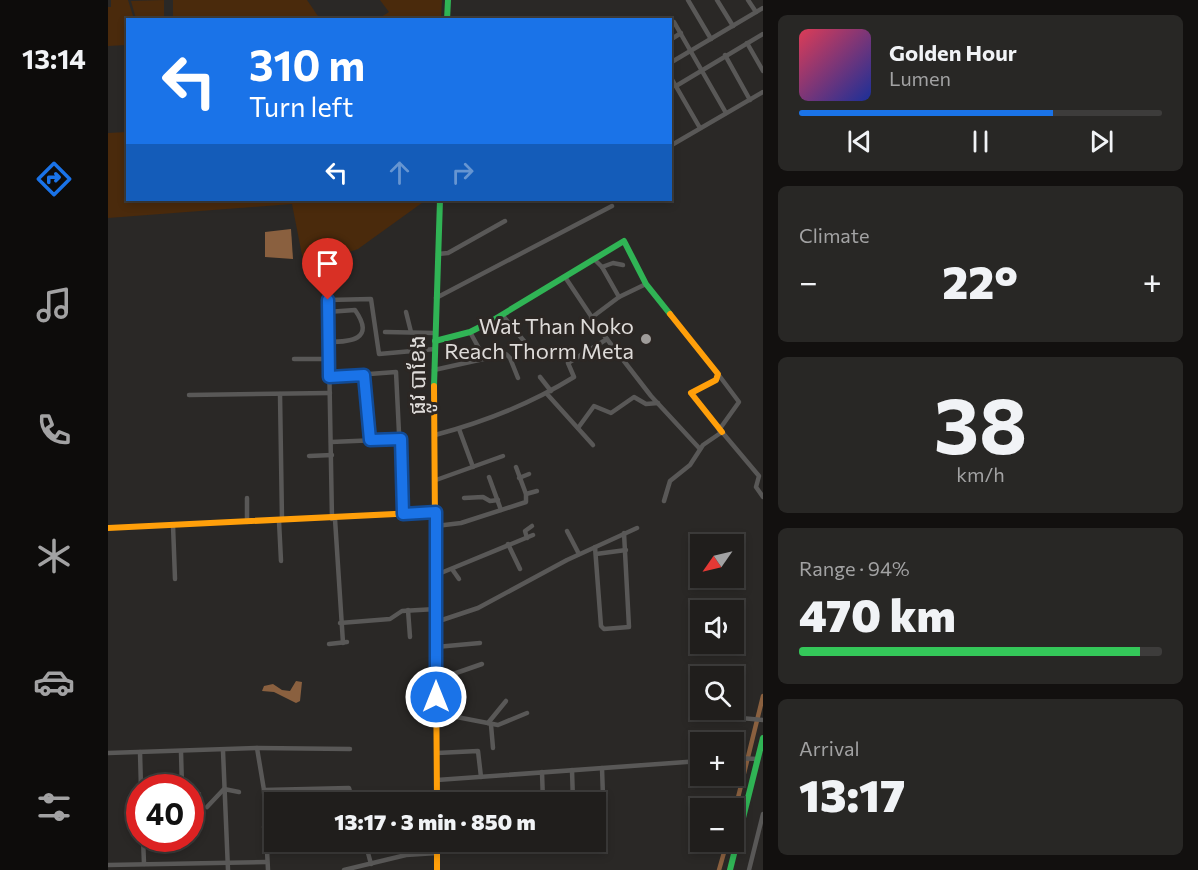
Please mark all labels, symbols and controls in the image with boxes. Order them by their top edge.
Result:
text: 310 m [249,38,365,90]
text: Golden Hour [889,39,1017,66]
text: 13:14 [22,42,86,75]
icon: left [150,42,228,120]
text: Lumen [889,66,951,90]
text: Turn left [249,90,353,123]
icon: previous [843,125,876,158]
icon: pause [964,125,997,158]
icon: next [1085,125,1118,158]
icon: left [320,156,353,189]
icon: ahead [383,156,416,189]
icon: right [446,156,479,189]
icon: directions [33,158,75,200]
text: Climate [799,223,869,247]
pin [302,238,353,300]
icon: arrive [311,247,344,280]
text: 22° [942,253,1018,308]
text: − [799,260,818,301]
text: + [1143,260,1162,301]
icon: music [33,284,75,326]
place label: Wat Than Noko Reach Thorm Meta [444,312,634,364]
marker: Wat Than Noko Reach Thorm Meta [639,332,653,346]
street label: ផ្លូវ បាខែង [403,335,438,415]
text: 38 [934,375,1027,470]
icon: phone [33,409,75,451]
text: km/h [956,462,1005,486]
north arrow [690,534,744,588]
map controls [690,534,744,852]
icon: climate [33,535,75,577]
text: Range · 94% [799,556,910,580]
text: 470 km [799,586,956,641]
button: sound [690,600,744,654]
icon: car [33,661,75,703]
position arrow [404,665,468,729]
button: search [690,666,744,720]
button: + [690,732,744,786]
text: Arrival [799,736,860,760]
text: 13:17 [799,766,905,821]
speed limit sign: 40 [126,774,204,852]
icon: filters [33,786,75,828]
button: − [690,798,744,852]
text: 13:17 · 3 min · 850 m [334,808,536,835]

